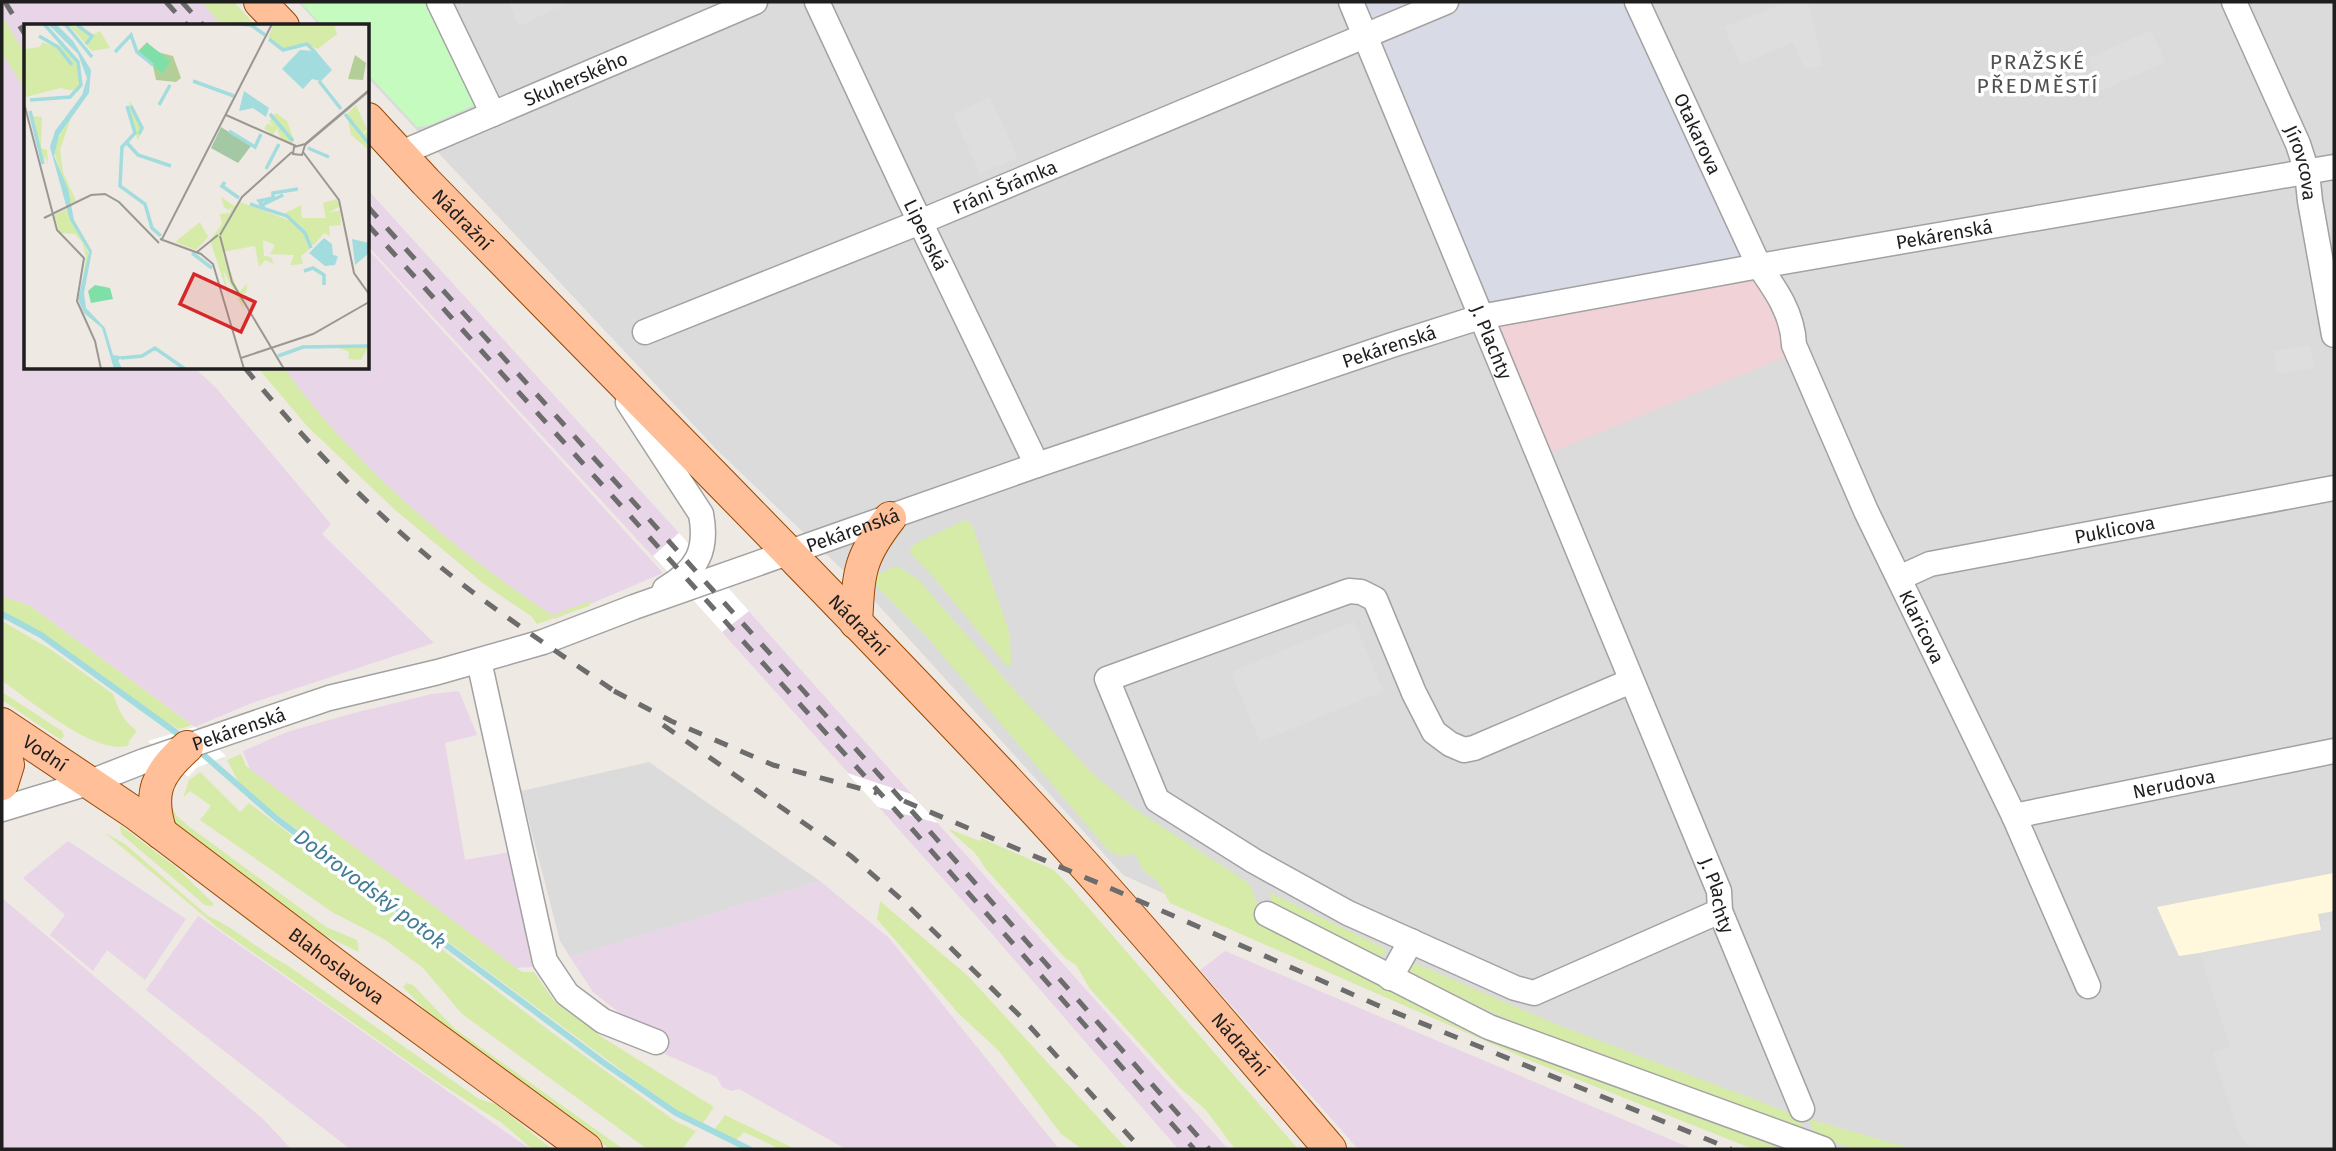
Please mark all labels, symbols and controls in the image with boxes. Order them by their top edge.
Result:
inset map [24,24,369,369]
street label: Skuherského [520,46,631,111]
district label: PRAŽSKÉ PŘEDMĚSTÍ [1977,49,2099,99]
street label: Otakarova [1669,89,1727,178]
street label: Jírovcova [2279,121,2321,202]
street label: Fráni Šrámka [949,155,1060,219]
street label: Nádražní [428,184,498,255]
street label: Lipenská [899,195,953,274]
street label: Pekárenská [1894,215,1994,254]
street label: J. Plachty [1466,301,1518,383]
street label: Pekárenská [1339,320,1439,373]
street label: Pekárenská [803,503,902,557]
street label: Puklicova [2073,510,2157,548]
street label: Klaricova [1895,586,1950,667]
street label: Nádražní [824,589,894,660]
street label: Pekárenská [189,702,289,755]
street label: Vodní [18,730,72,776]
street label: Nerudova [2131,764,2217,803]
water label: Dobrovodský potok [289,823,451,955]
street label: J. Plachty [1695,854,1740,937]
street label: Blahoslavova [284,922,389,1009]
street label: Nádražní [1207,1008,1274,1081]

